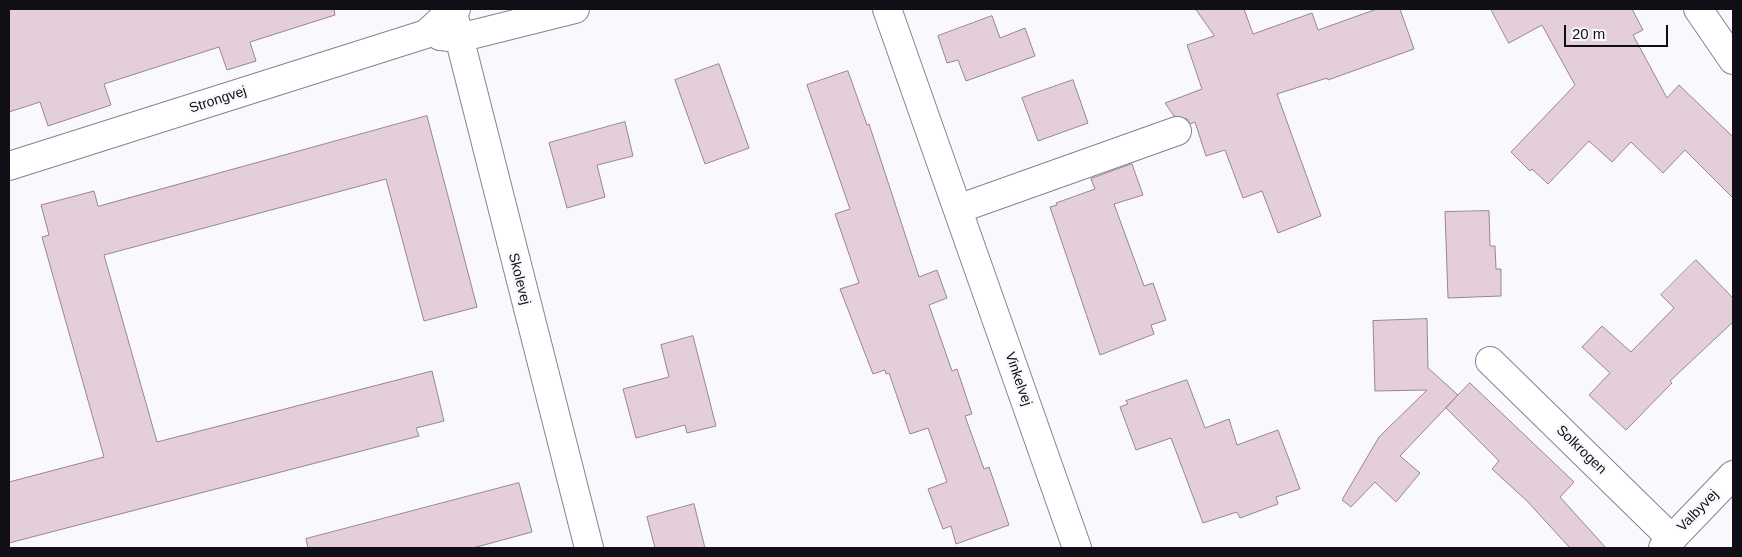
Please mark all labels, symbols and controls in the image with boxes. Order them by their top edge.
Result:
scale bar [1567,15,1671,47]
text: 20 m [1572,25,1605,42]
street label: Strongvej [187,83,249,117]
street label: Skolevej [504,251,534,307]
street label: Vinkelvej [1001,350,1035,408]
street label: Solkrogen [1552,422,1610,478]
street label: Valbyvej [1674,487,1722,535]

